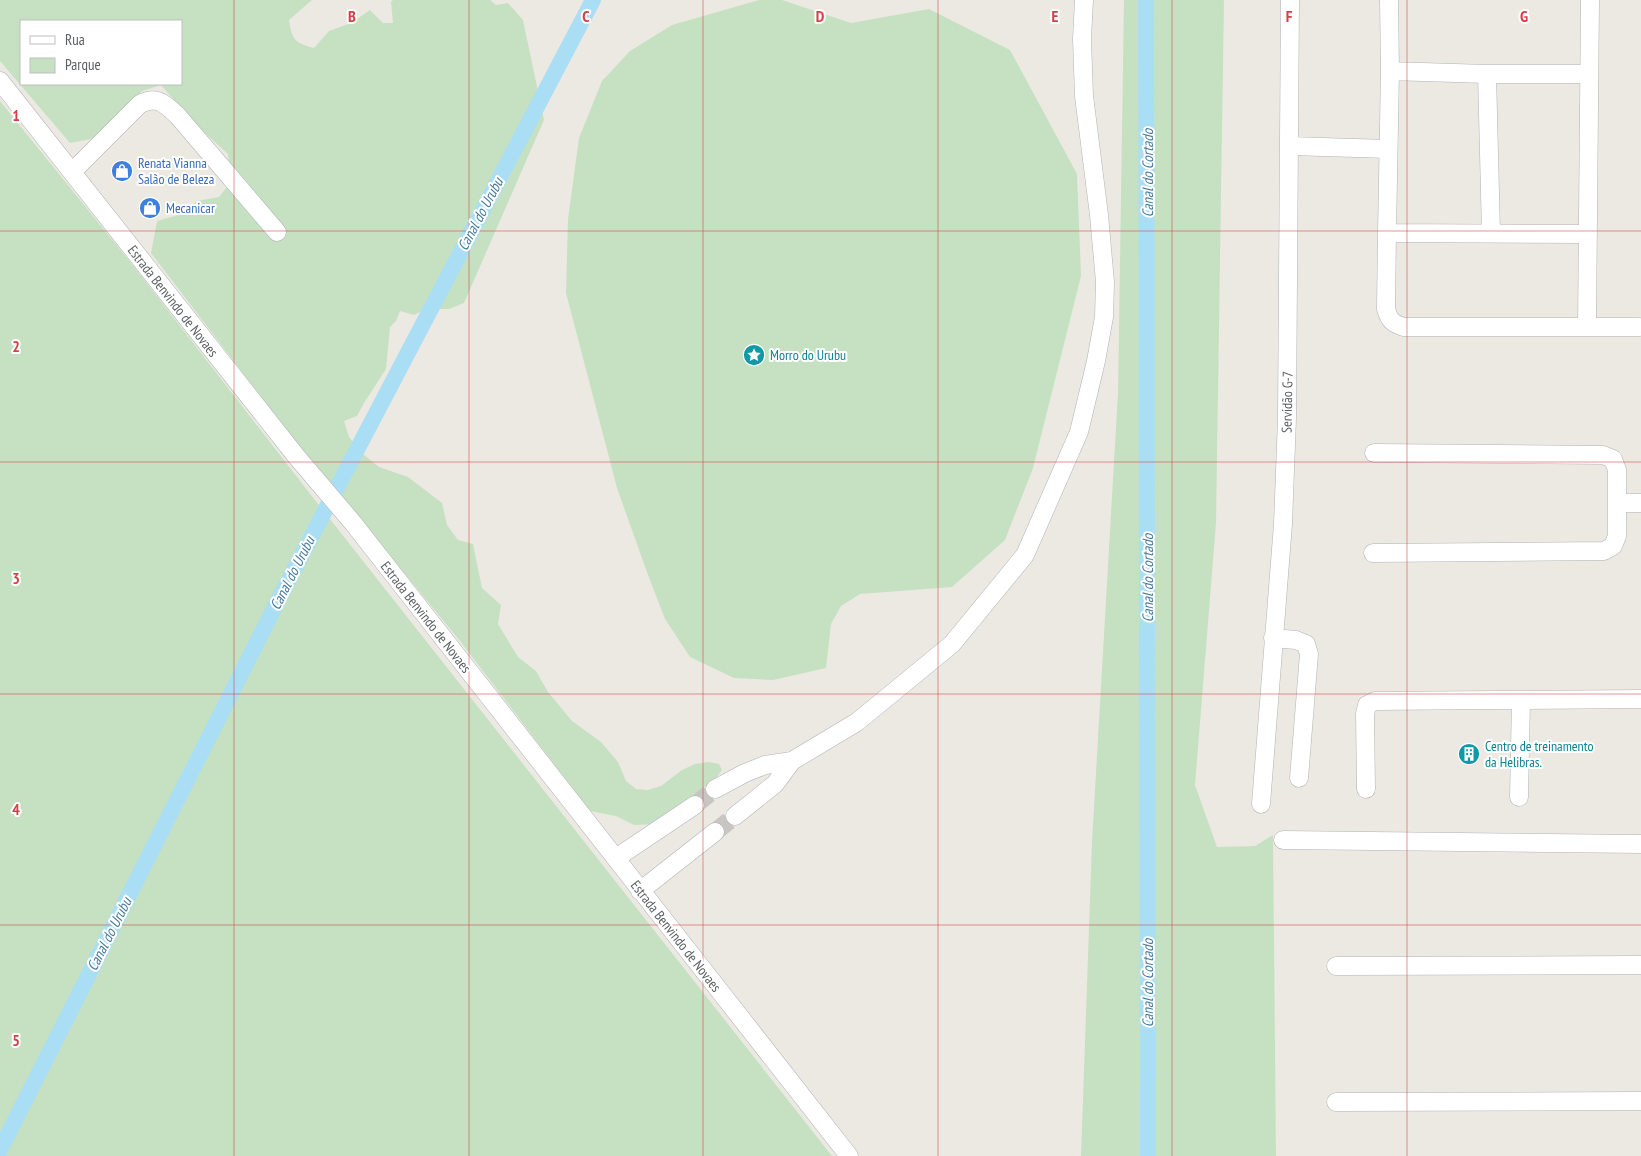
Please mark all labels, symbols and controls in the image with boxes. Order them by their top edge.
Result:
text: B [348,6,356,26]
text: C [582,6,590,26]
text: D [816,6,825,26]
text: E [1052,6,1059,26]
text: F [1286,6,1293,26]
text: G [1520,6,1528,26]
legend [20,20,182,85]
text: Rua [65,30,85,49]
text: Parque [65,55,101,74]
text: 1 [12,105,20,125]
water label: Canal do Cortado [1138,127,1157,217]
place label: Renata Vianna Salão de Beleza [138,154,214,188]
shop icon: Renata Vianna Salão de Beleza [110,159,134,183]
water label: Canal do Urubu [453,173,508,254]
shop icon: Mecanicar [138,196,162,220]
place label: Mecanicar [166,199,215,217]
street label: Estrada Benvindo de Novaes [124,242,222,361]
text: 2 [12,336,20,356]
place icon: Morro do Urubu [742,343,766,367]
place label: Morro do Urubu [770,346,846,364]
street label: Servidão G-7 [1277,371,1297,433]
water label: Canal do Urubu [265,532,319,613]
water label: Canal do Cortado [1138,532,1157,622]
street label: Estrada Benvindo de Novaes [377,558,475,677]
text: 3 [12,568,20,588]
place label: Centro de treinamento da Helibras. [1485,737,1594,771]
building icon: Centro de treinamento da Helibras. [1457,742,1481,766]
text: 4 [12,799,20,819]
street label: Estrada Benvindo de Novaes [627,877,725,996]
water label: Canal do Urubu [82,893,136,974]
water label: Canal do Cortado [1138,937,1157,1027]
text: 5 [12,1030,20,1050]

